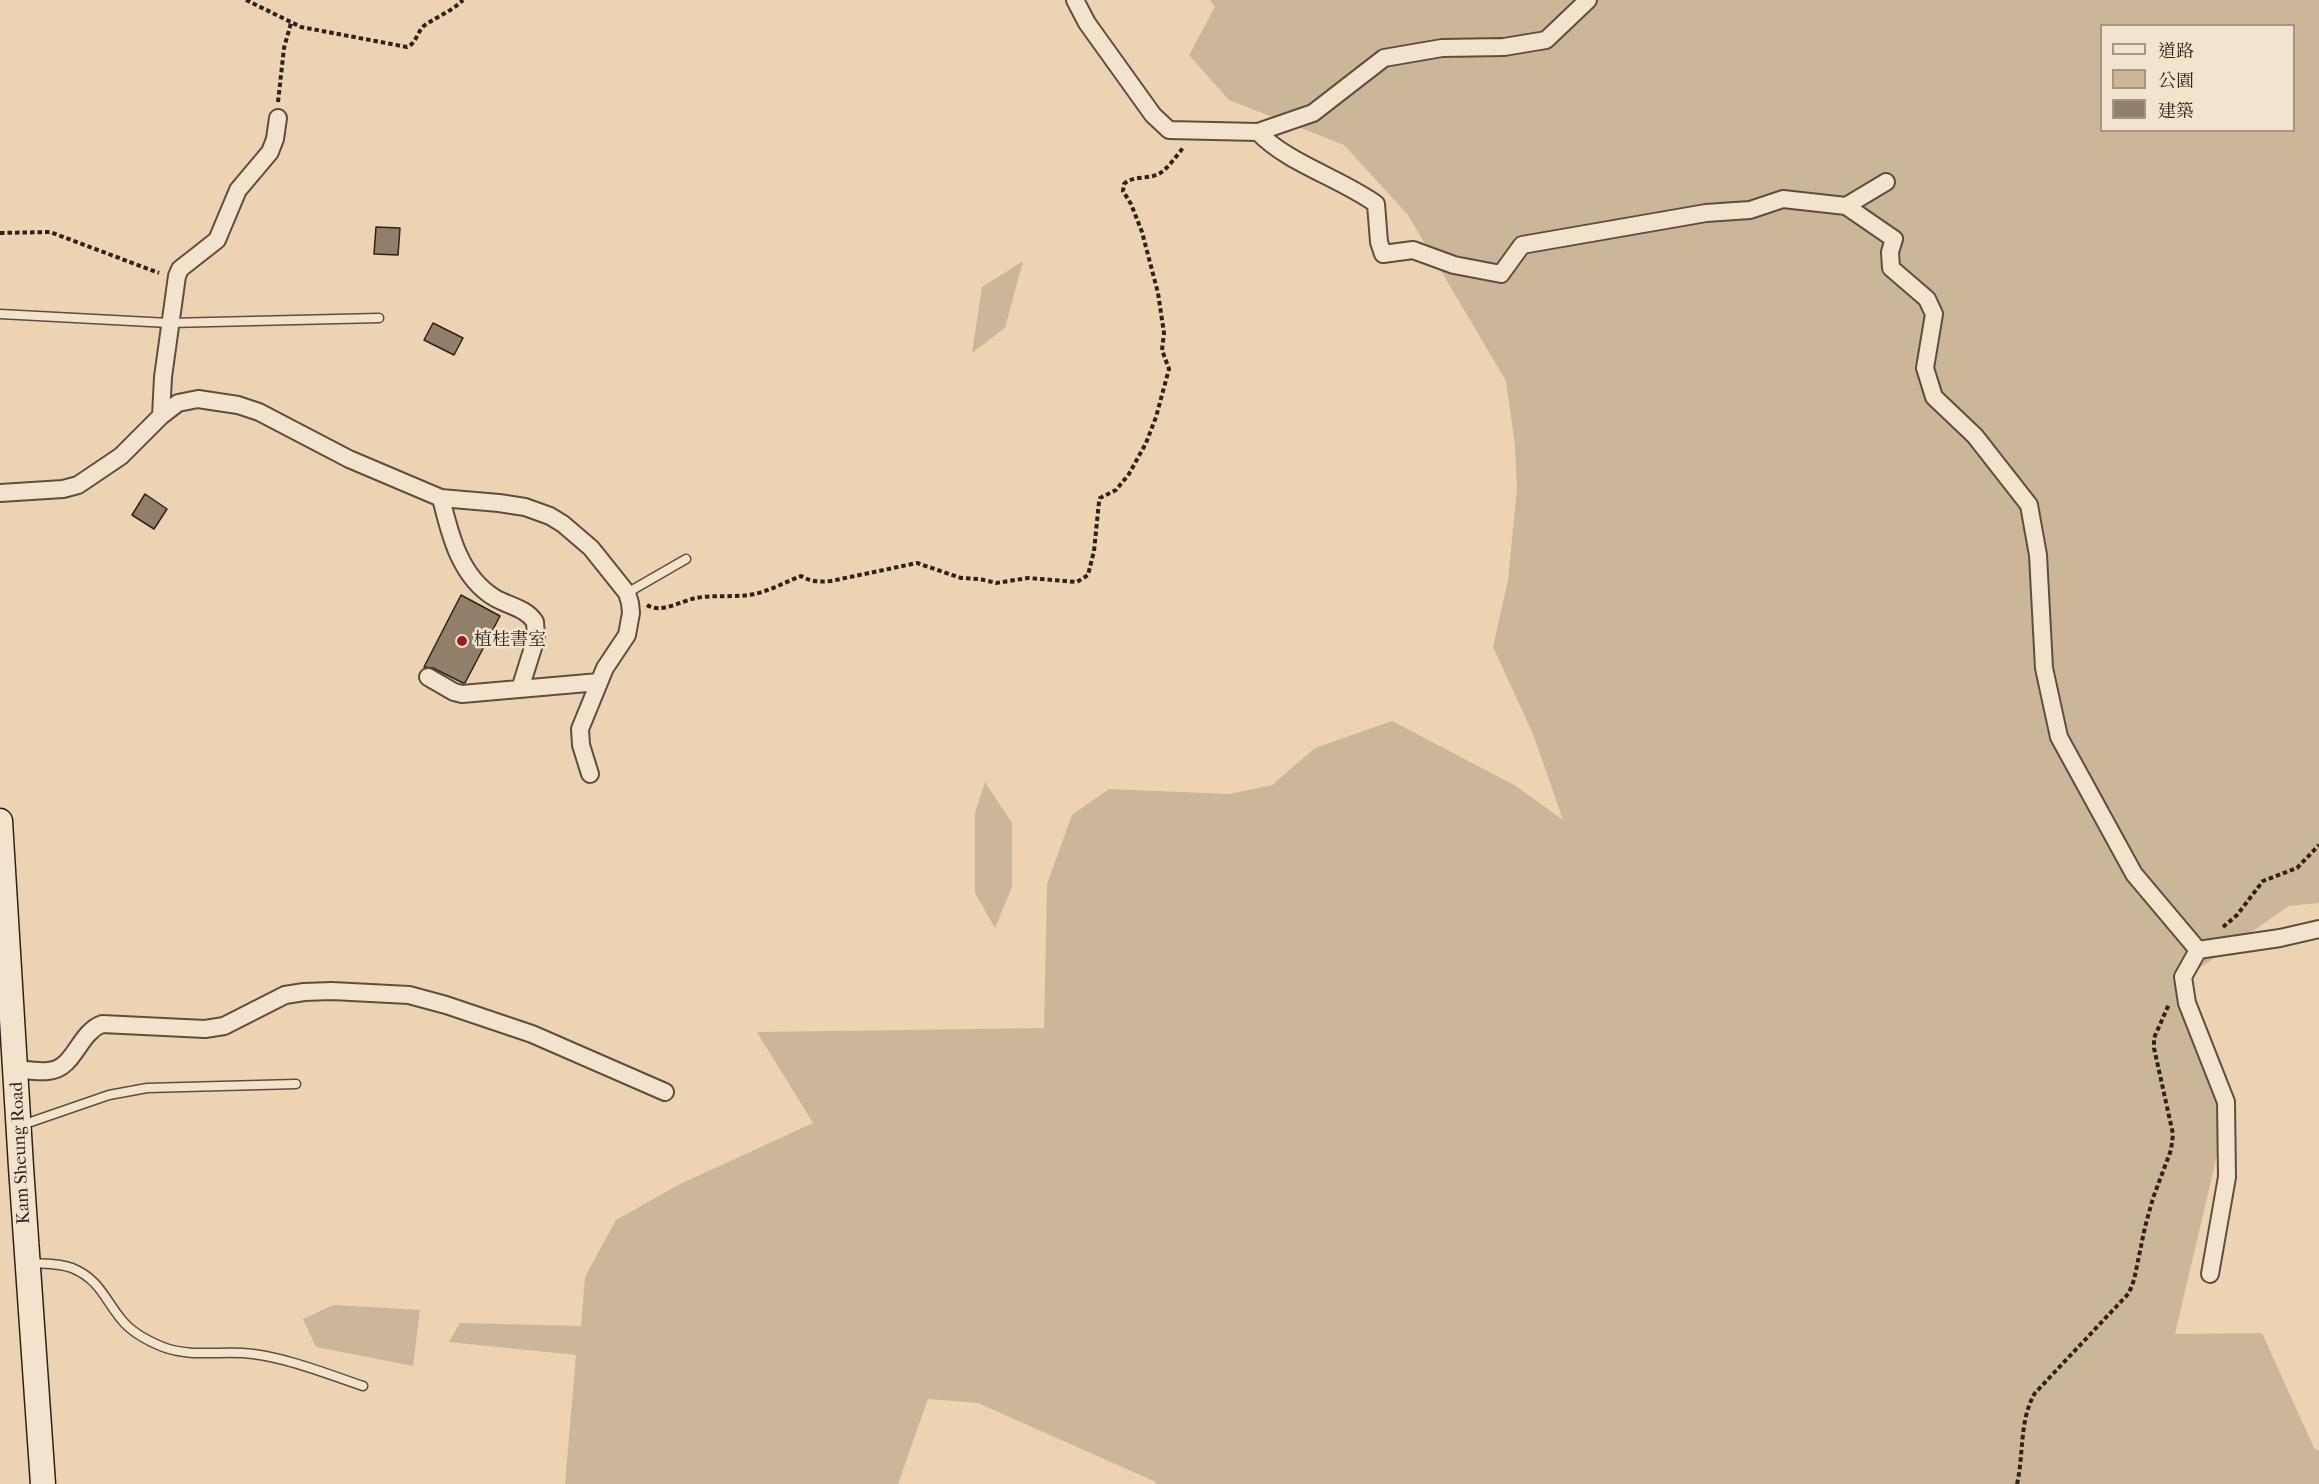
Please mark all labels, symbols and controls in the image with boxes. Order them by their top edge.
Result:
legend [2100,24,2295,132]
text: 道路 [2158,41,2194,62]
text: 公園 [2158,71,2194,92]
text: 建築 [2158,101,2194,122]
place label: 植桂書室 [474,630,546,652]
marker: 植桂書室 [455,634,469,648]
street label: Kam Sheung Road [6,1081,36,1225]

